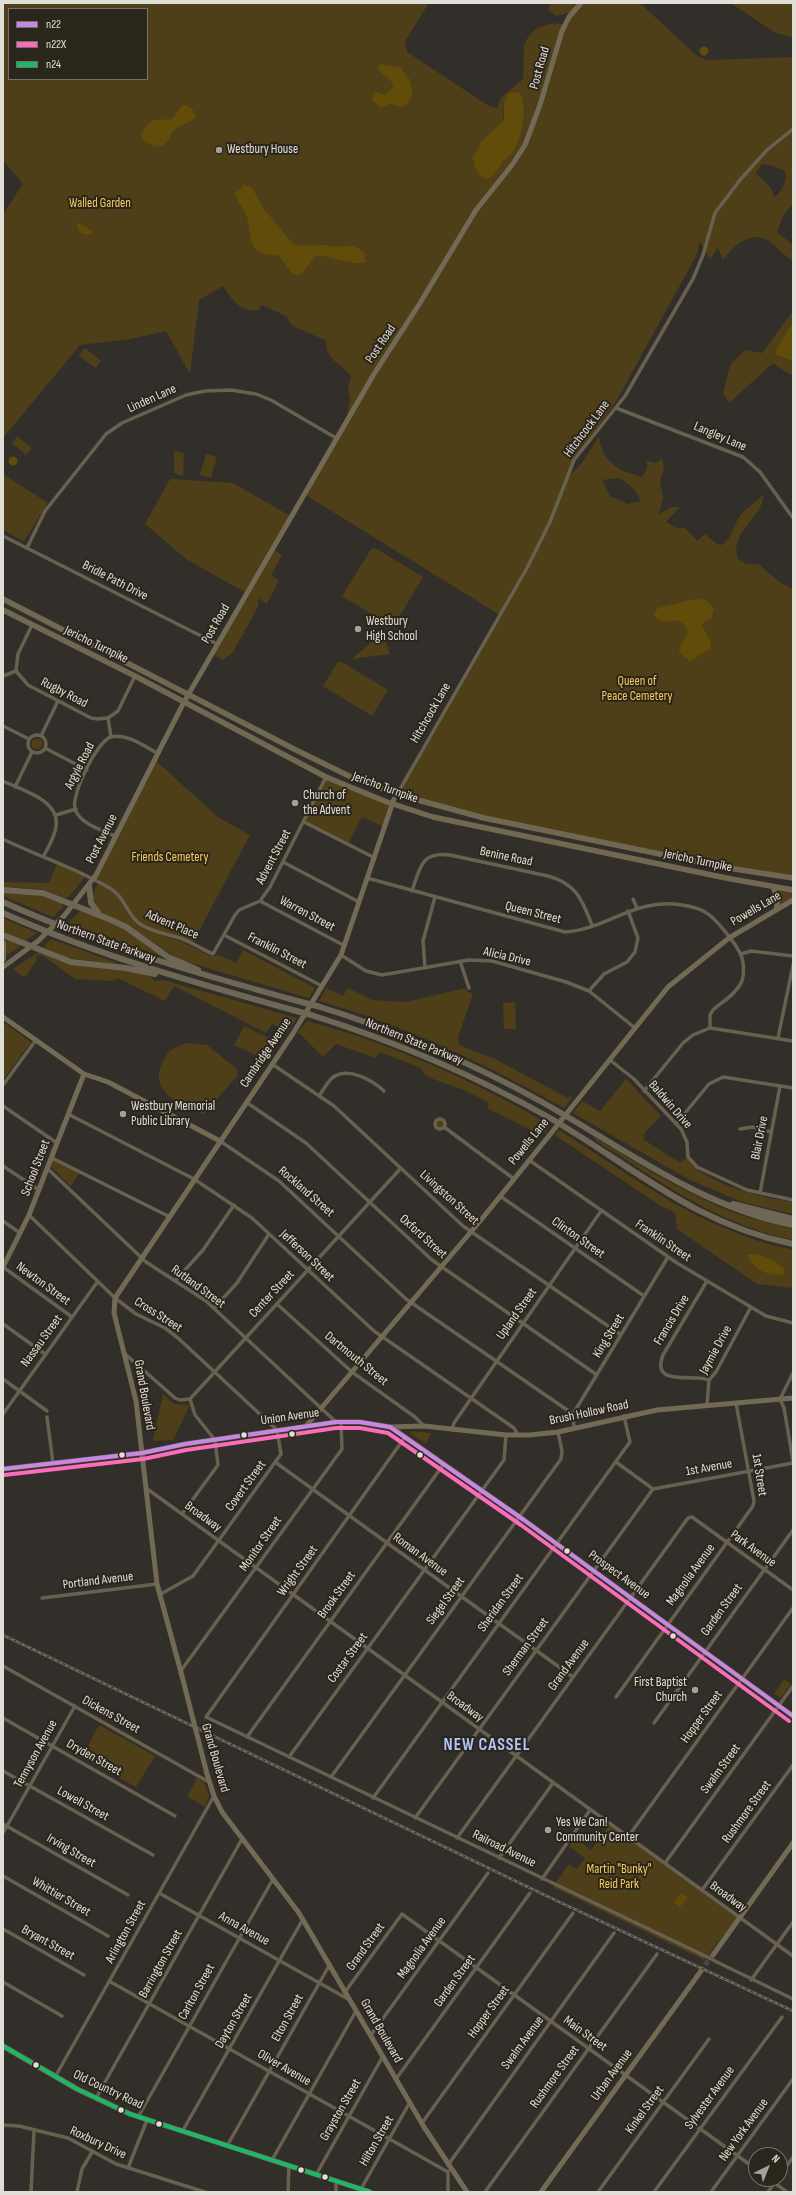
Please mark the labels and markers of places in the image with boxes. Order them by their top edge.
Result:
place label: Westbury House [227,142,298,158]
marker: Westbury House [214,145,224,155]
place label: Westbury High School [366,614,417,645]
marker: Westbury High School [353,624,363,634]
place label: Church of the Advent [303,788,350,819]
marker: Church of the Advent [290,798,300,808]
place label: Westbury Memorial Public Library [131,1099,215,1130]
marker: Westbury Memorial Public Library [118,1109,128,1119]
unlabelled marker [287,1429,297,1439]
unlabelled marker [239,1430,249,1440]
unlabelled marker [117,1450,127,1460]
unlabelled marker [415,1450,425,1460]
unlabelled marker [562,1546,572,1556]
unlabelled marker [668,1631,678,1641]
place label: First Baptist Church [634,1675,687,1706]
marker: First Baptist Church [690,1685,700,1695]
place label: Yes We Can! Community Center [556,1815,639,1846]
marker: Yes We Can! Community Center [543,1825,553,1835]
unlabelled marker [31,2060,41,2070]
unlabelled marker [116,2105,126,2115]
unlabelled marker [154,2119,164,2129]
unlabelled marker [296,2165,306,2175]
unlabelled marker [320,2172,330,2182]

